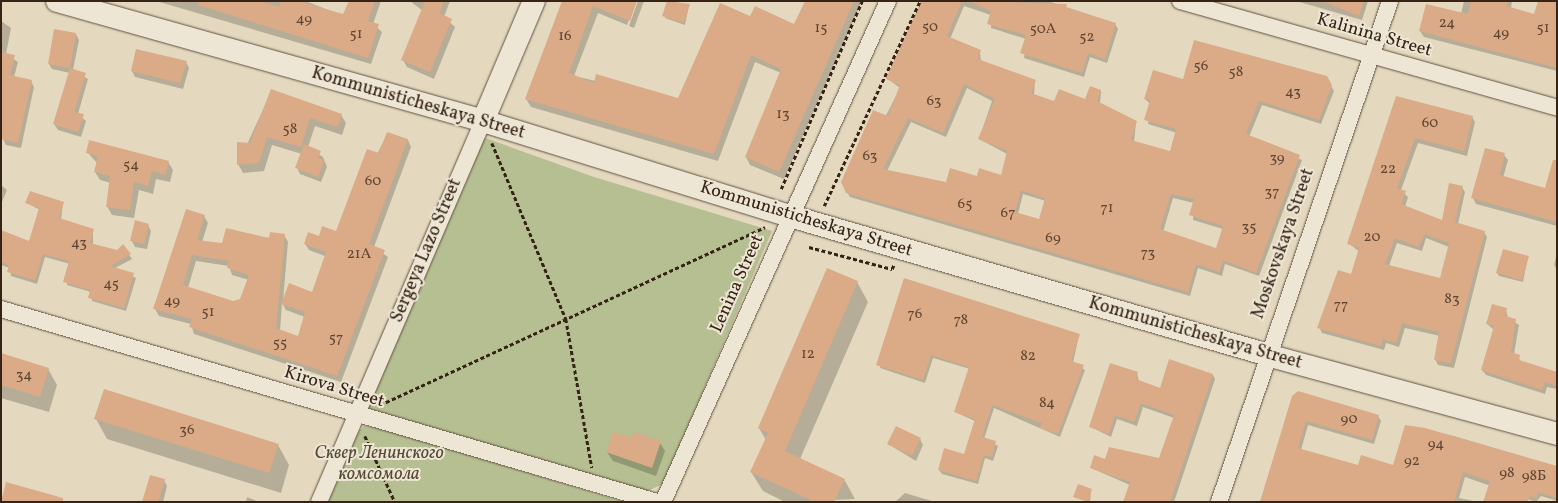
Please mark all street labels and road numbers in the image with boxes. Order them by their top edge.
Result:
street label: Kalinina Street [1314,9,1434,63]
street label: Kommunisticheskaya Street [309,63,527,145]
street label: Moskovskaya Street [1248,166,1320,322]
street label: Sergeya Lazo Street [387,176,467,326]
street label: Kommunisticheskaya Street [697,177,915,263]
street label: Lenina Street [707,232,769,336]
street label: Kommunisticheskaya Street [1086,293,1304,375]
street label: Kirova Street [281,362,387,414]

